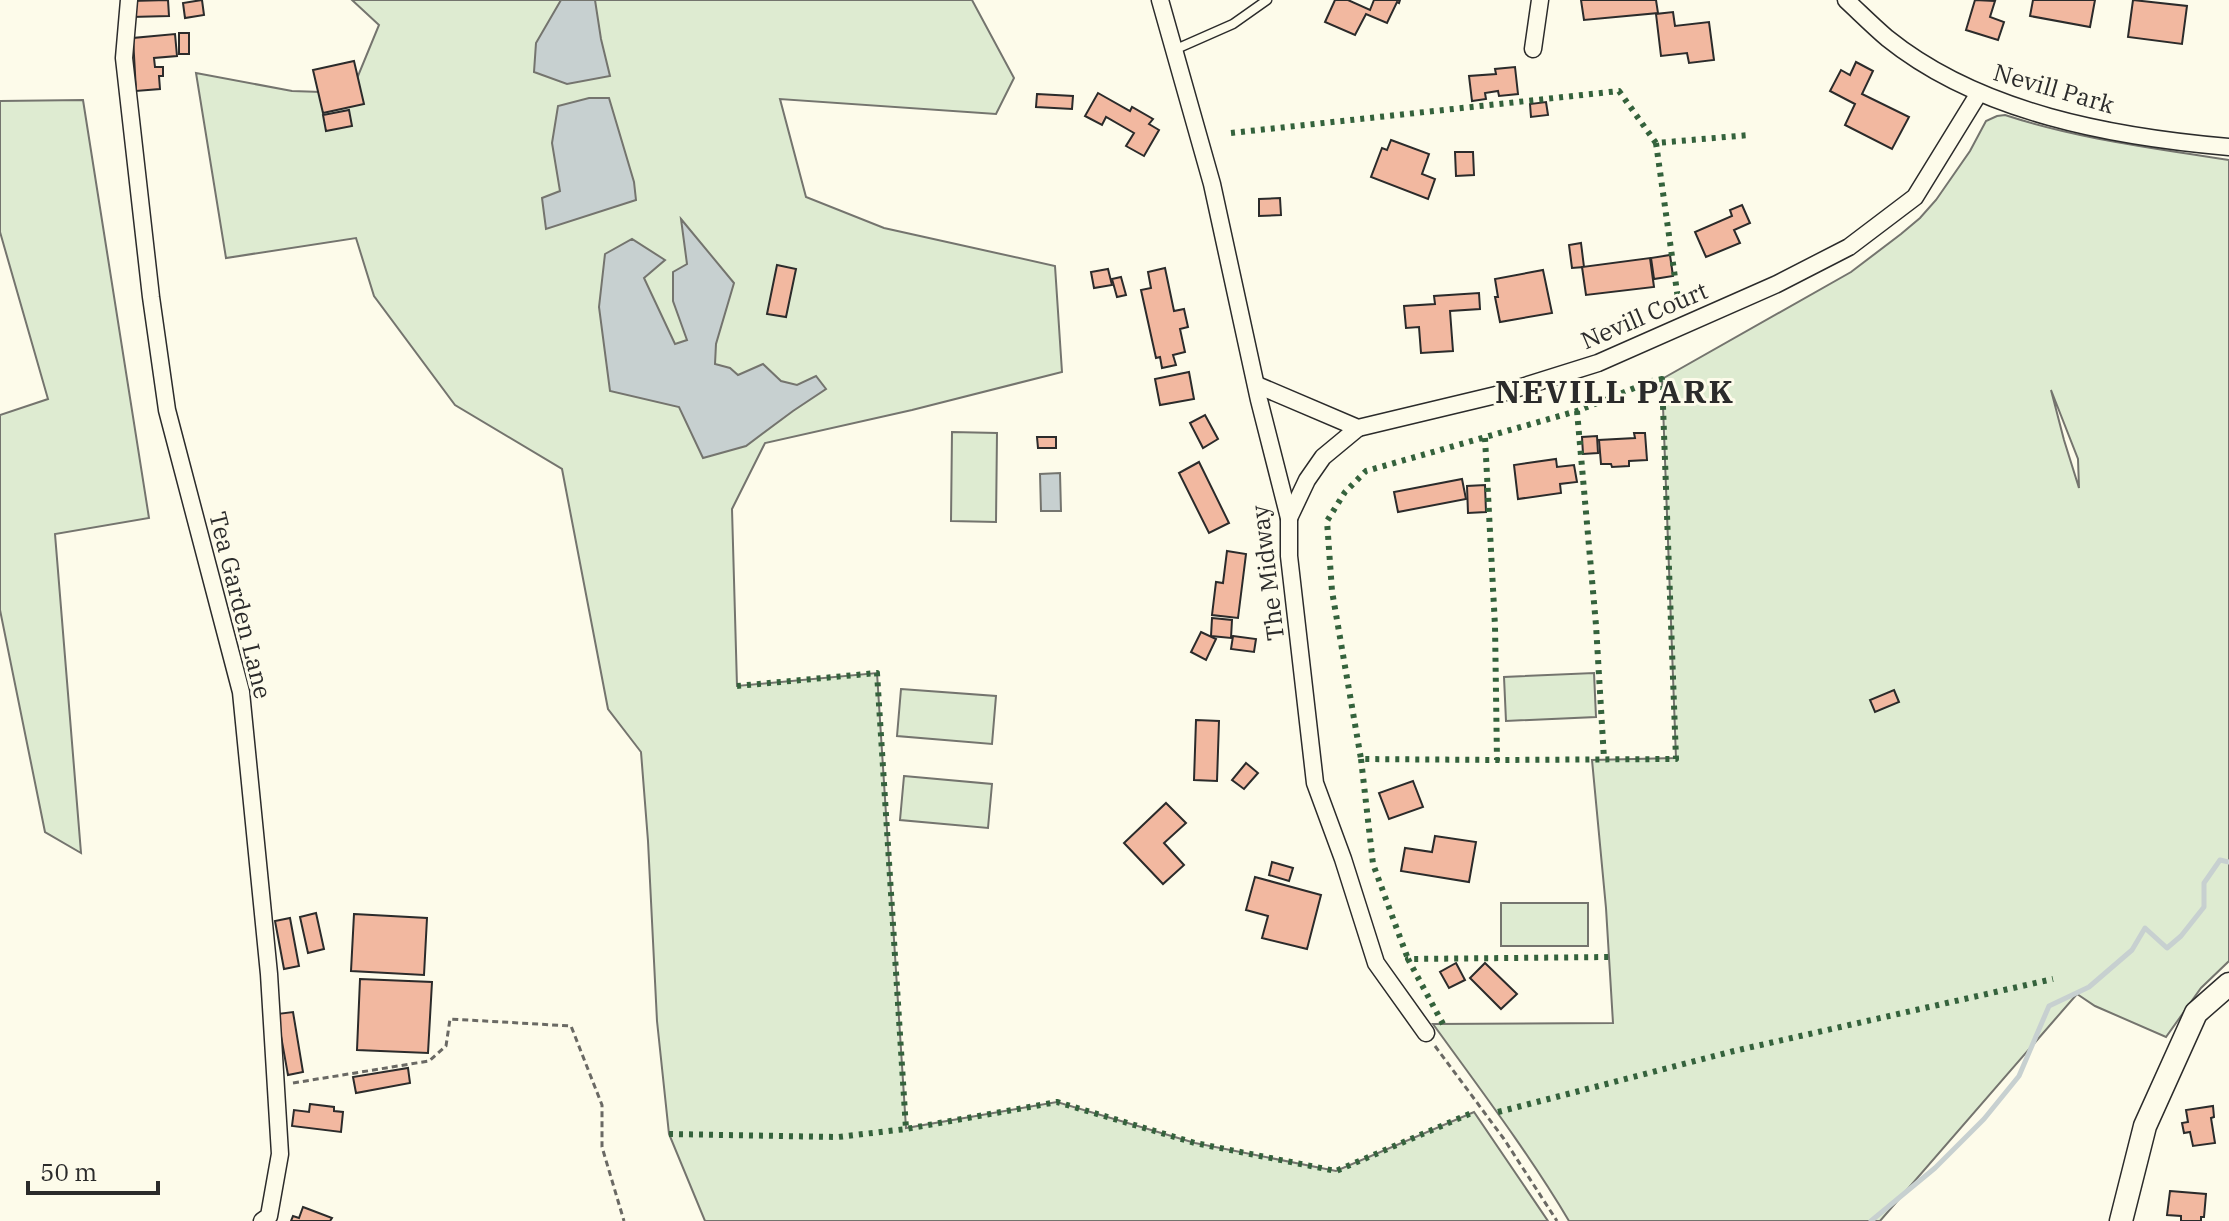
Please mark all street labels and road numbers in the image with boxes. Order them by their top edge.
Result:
street label: Nevill Park [1990,56,2118,120]
street label: Nevill Court [1576,274,1712,356]
street label: The Midway [1243,503,1291,643]
street label: Tea Garden Lane [202,508,280,702]

